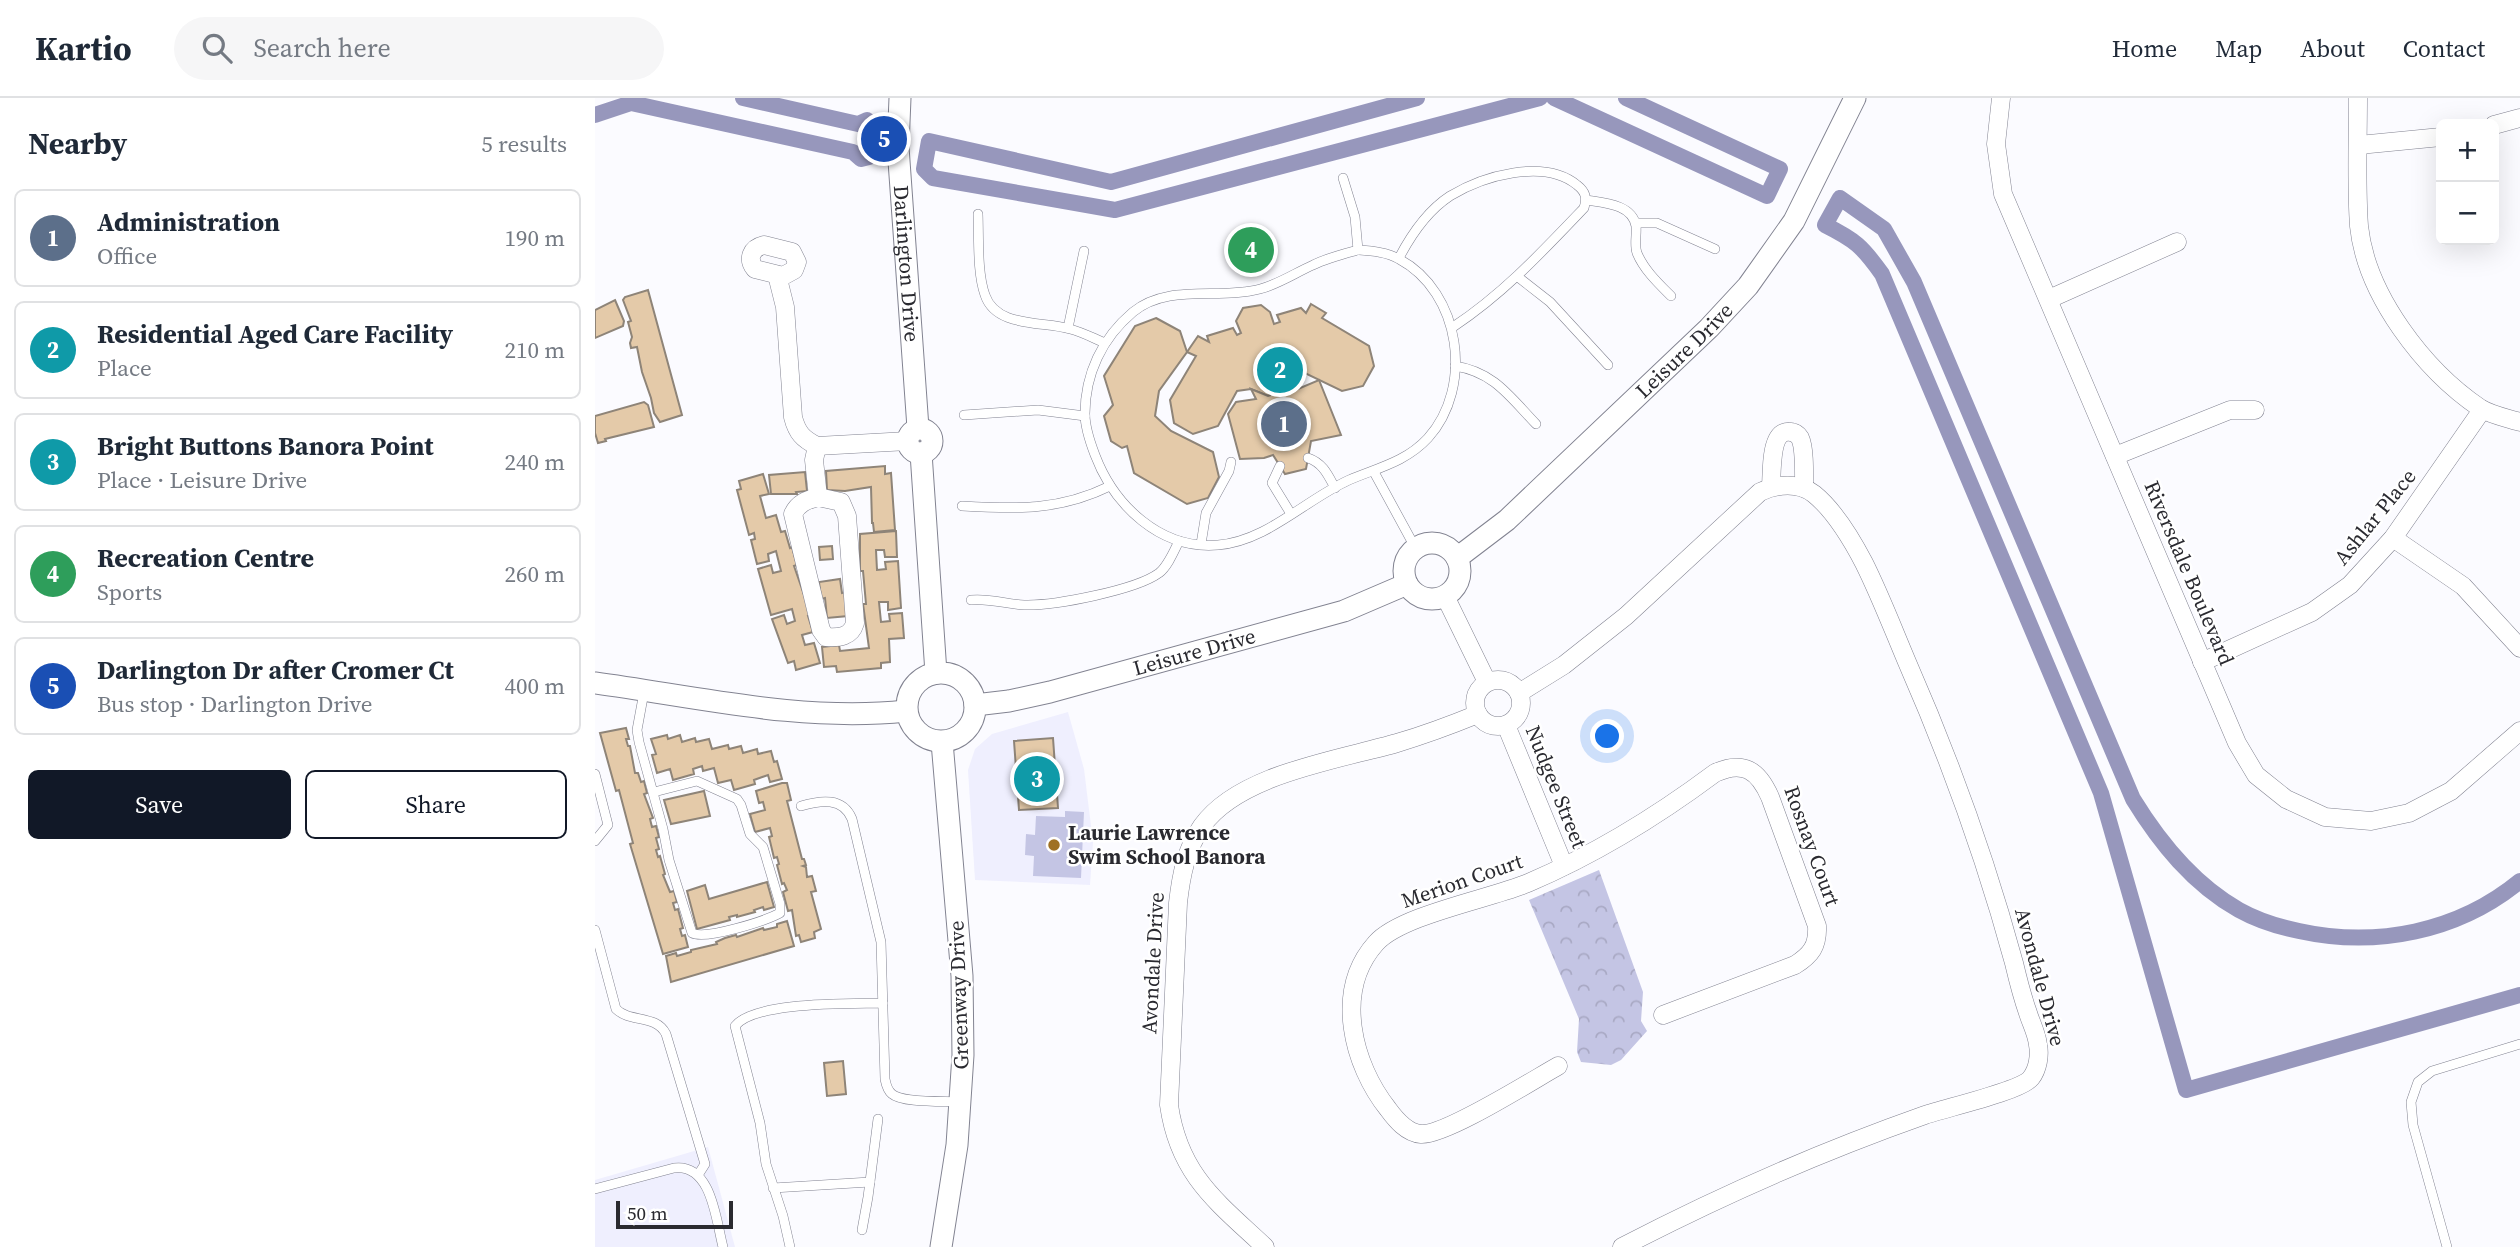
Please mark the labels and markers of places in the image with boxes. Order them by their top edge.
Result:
pin: 5 [861,113,907,165]
pin: 4 [1228,224,1274,276]
pin: 2 [1257,344,1303,396]
pin: 1 [1261,398,1307,450]
pin: 3 [1014,753,1060,805]
place label: Laurie Lawrence Swim School Banora [1068,818,1266,871]
marker: Laurie Lawrence Swim School Banora [1046,837,1062,853]

